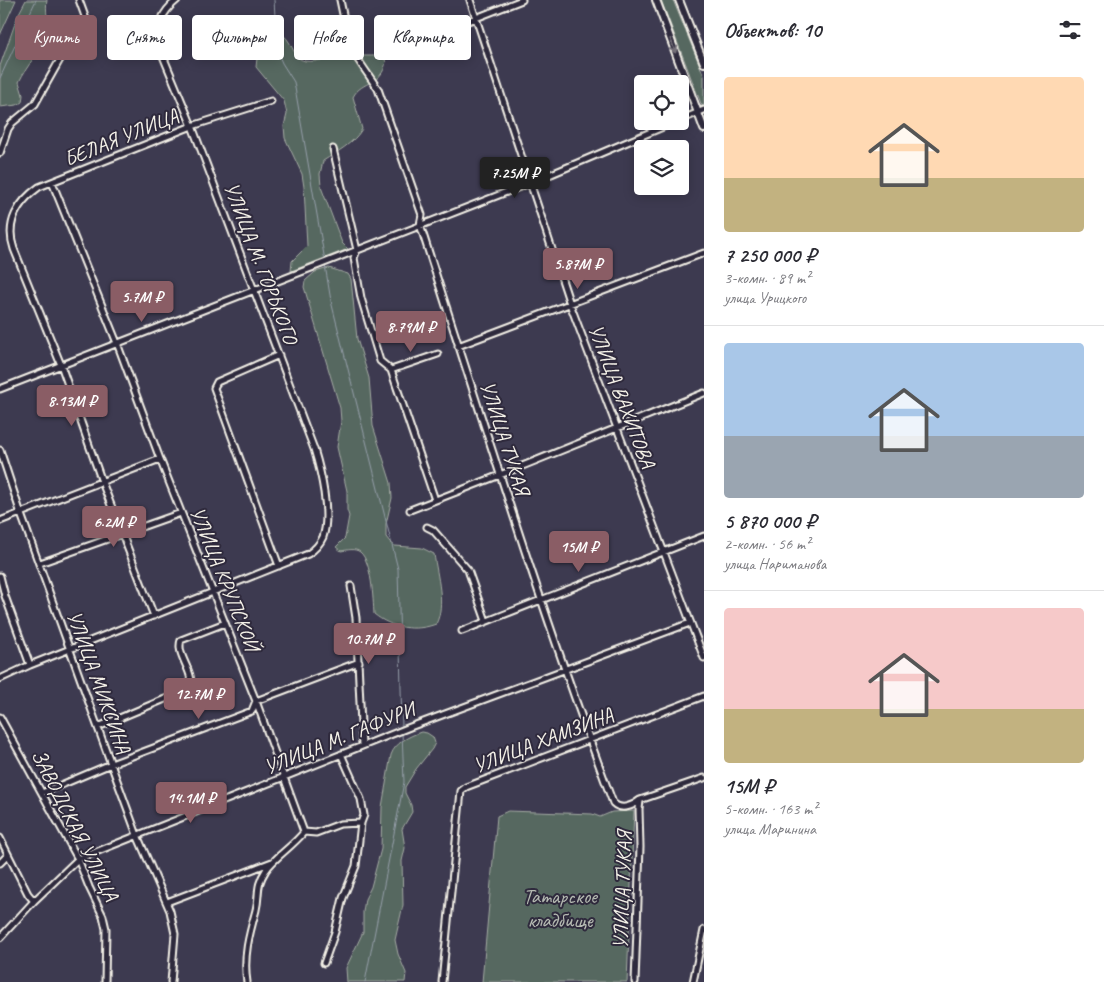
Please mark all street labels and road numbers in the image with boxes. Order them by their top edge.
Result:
street label: БЕЛАЯ УЛИЦА [60,102,183,172]
street label: УЛИЦА М. ГОРЬКОГО [218,179,305,350]
street label: УЛИЦА ВАХИТОВА [583,321,662,473]
street label: УЛИЦА ТУКАЯ [474,378,537,501]
street label: УЛИЦА КРУПСКОЙ [184,503,267,658]
street label: УЛИЦА МИКСИНА [61,607,137,757]
street label: УЛИЦА М. ГАФУРИ [260,695,421,780]
street label: УЛИЦА ХАМЗИНА [469,701,617,779]
street label: ЗАВОДСКАЯ УЛИЦА [26,745,125,906]
street label: УЛИЦА ТУКАЯ [607,828,637,950]

